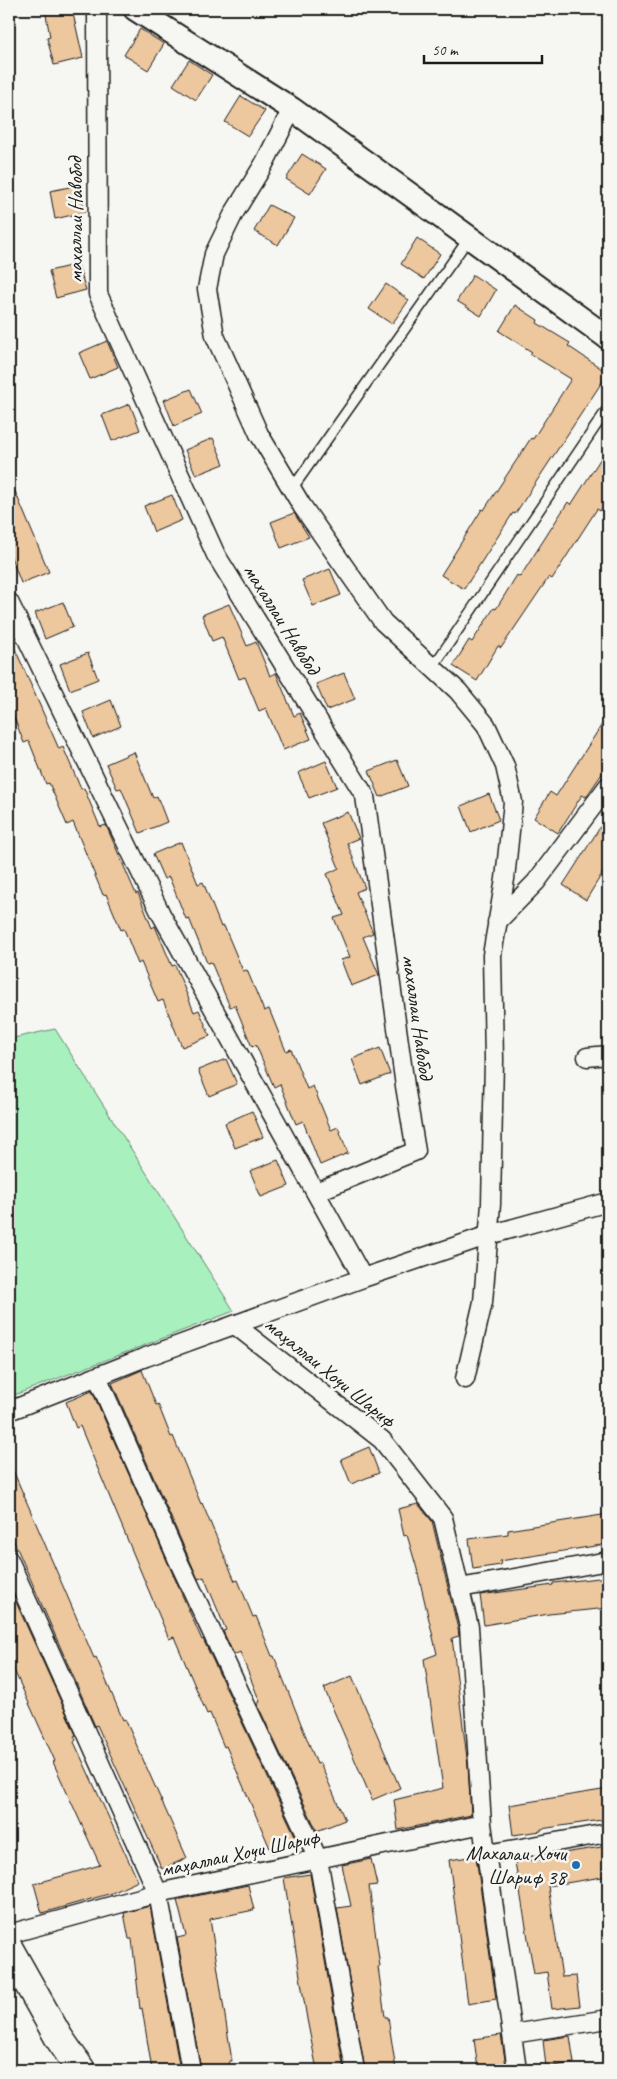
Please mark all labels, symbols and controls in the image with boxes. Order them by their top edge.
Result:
scale bar [424,32,542,64]
text: 50 m [432,41,459,60]
street label: махаллаи Навобод [62,155,88,283]
street label: махаллаи Навобод [238,559,328,681]
street label: махаллаи Навобод [396,953,440,1084]
street label: маҳаллаи Хоҷи Шариф [259,1311,402,1433]
street label: маҳаллаи Хоҷи Шариф [159,1823,322,1882]
place label: Махалаи Хочи Шариф 38 [466,1840,569,1890]
marker: Махалаи Хочи Шариф 38 [570,1859,582,1871]

